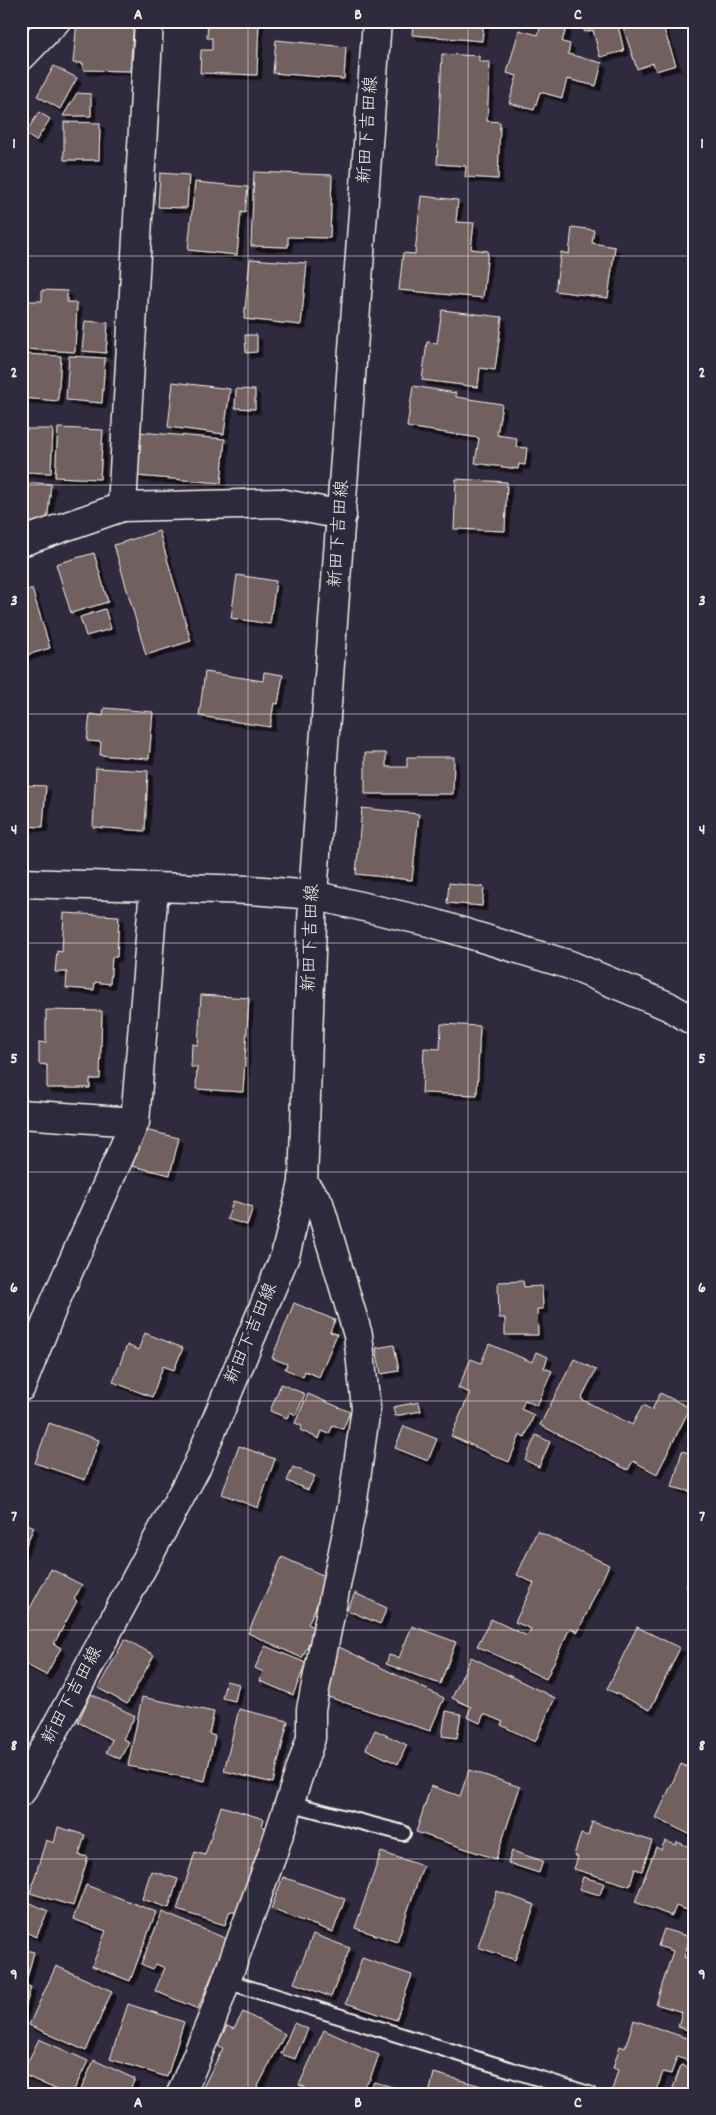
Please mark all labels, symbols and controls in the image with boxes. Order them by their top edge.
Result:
text: A [134,4,143,27]
text: B [354,4,362,27]
text: C [574,4,582,27]
street label: 新田下吉田線 [353,75,385,185]
text: 1 [12,133,16,156]
text: 1 [700,133,704,156]
text: 2 [11,362,18,385]
text: 2 [699,362,706,385]
street label: 新田下吉田線 [324,479,356,589]
text: 3 [10,590,18,613]
text: 3 [698,590,706,613]
text: 4 [11,819,17,842]
text: 4 [699,819,705,842]
street label: 新田下吉田線 [298,884,326,992]
text: 5 [10,1048,18,1071]
text: 5 [698,1048,706,1071]
text: 6 [10,1277,18,1300]
text: 6 [698,1277,706,1300]
street label: 新田下吉田線 [219,1279,285,1389]
text: 7 [11,1506,17,1529]
text: 7 [699,1506,705,1529]
street label: 新田下吉田線 [37,1642,109,1750]
text: 8 [11,1735,18,1758]
text: 8 [699,1735,706,1758]
text: 9 [10,1964,18,1987]
text: 9 [698,1964,706,1987]
text: A [134,2092,143,2115]
text: B [354,2092,362,2115]
text: C [574,2092,582,2115]

